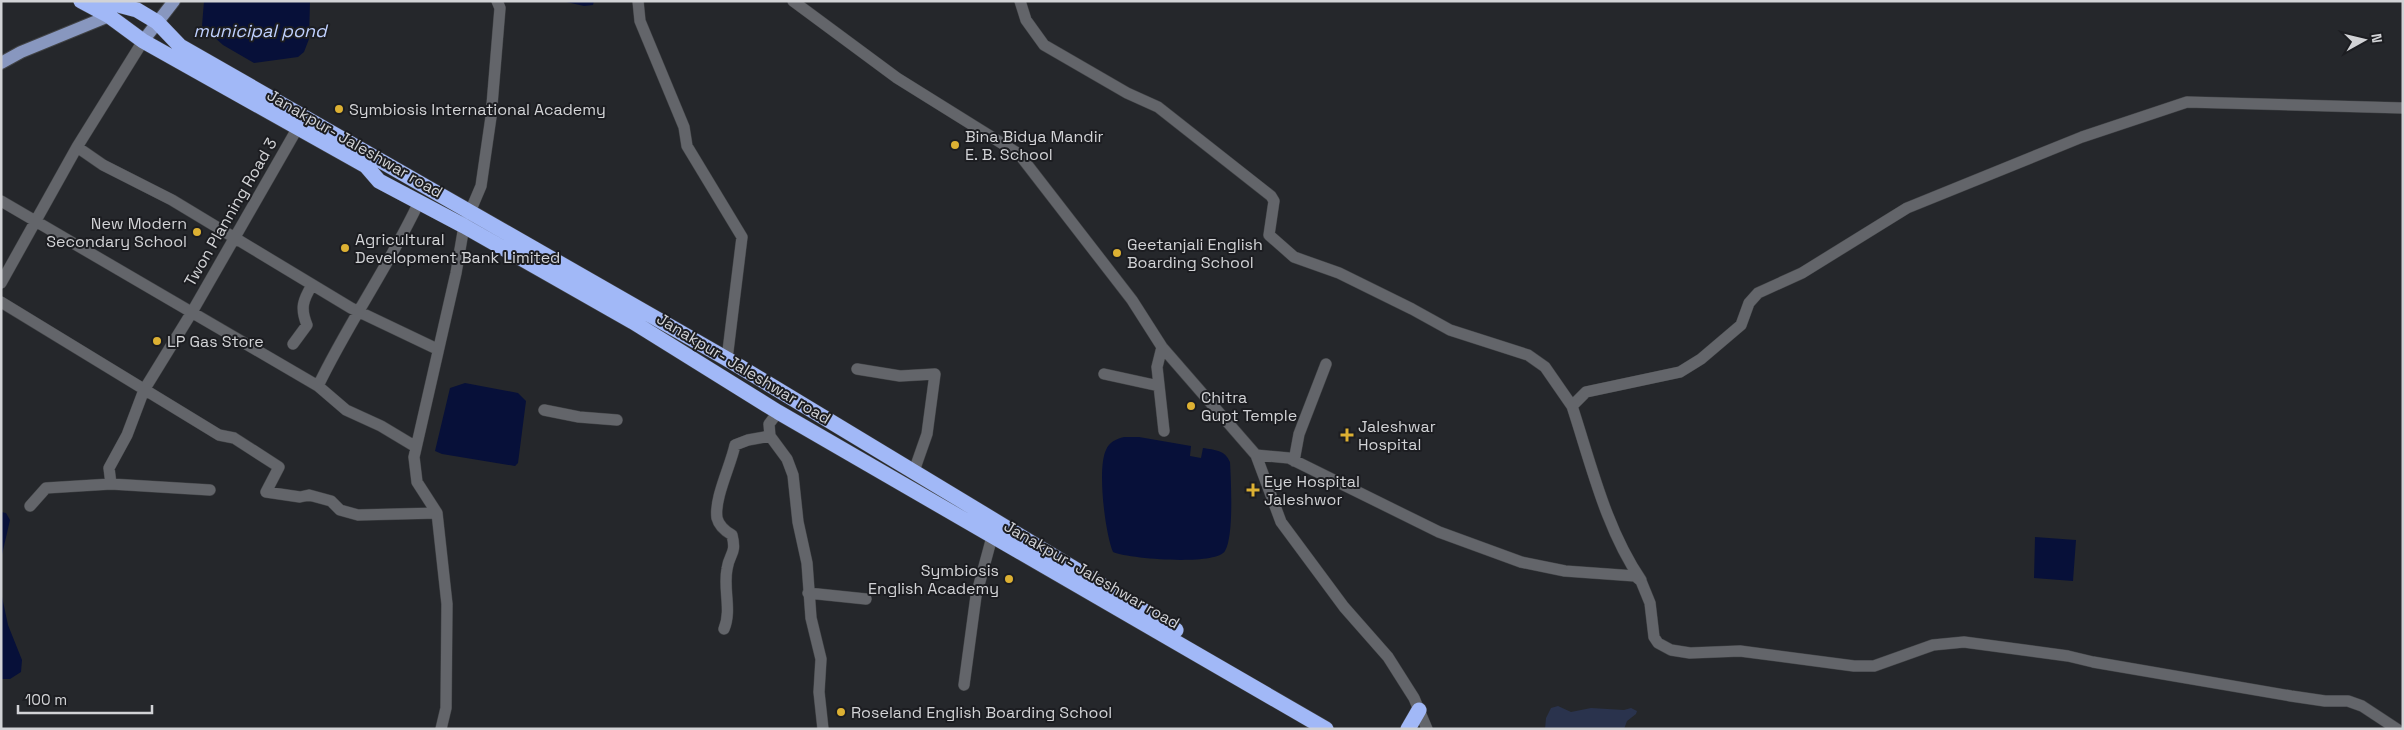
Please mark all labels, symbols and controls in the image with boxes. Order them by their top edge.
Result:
north arrow [2339,15,2389,65]
water label: municipal pond [193,19,329,42]
text: N [2367,32,2386,44]
street label: Janakpur- Jaleshwar road [263,84,446,202]
place label: Symbiosis International Academy [349,99,606,120]
marker: Symbiosis International Academy [333,103,345,115]
place label: Bina Bidya Mandir E. B. School [965,126,1104,165]
street label: Twon Planning Road 3 [179,134,282,290]
marker: Bina Bidya Mandir E. B. School [949,139,961,151]
place label: New Modern Secondary School [46,213,187,252]
marker: New Modern Secondary School [191,226,203,238]
place label: Agricultural Development Bank Limited [355,229,560,268]
place label: Geetanjali English Boarding School [1127,234,1263,273]
marker: Agricultural Development Bank Limited [339,242,351,254]
marker: Geetanjali English Boarding School [1111,247,1123,259]
street label: Janakpur- Jaleshwar road [653,308,835,429]
place label: LP Gas Store [167,331,264,352]
marker: LP Gas Store [151,335,163,347]
place label: Chitra Gupt Temple [1201,387,1297,426]
marker: Chitra Gupt Temple [1185,400,1197,412]
place label: Jaleshwar Hospital [1358,416,1436,455]
marker: Jaleshwar Hospital [1340,428,1354,442]
place label: Eye Hospital Jaleshwor [1264,471,1360,510]
marker: Eye Hospital Jaleshwor [1246,483,1260,497]
street label: Janakpur- Jaleshwar road [1000,515,1183,633]
place label: Symbiosis English Academy [868,560,999,599]
marker: Symbiosis English Academy [1003,573,1015,585]
scale bar [18,682,151,714]
text: 100 m [25,690,67,709]
place label: Roseland English Boarding School [851,702,1112,723]
marker: Roseland English Boarding School [835,706,847,718]

